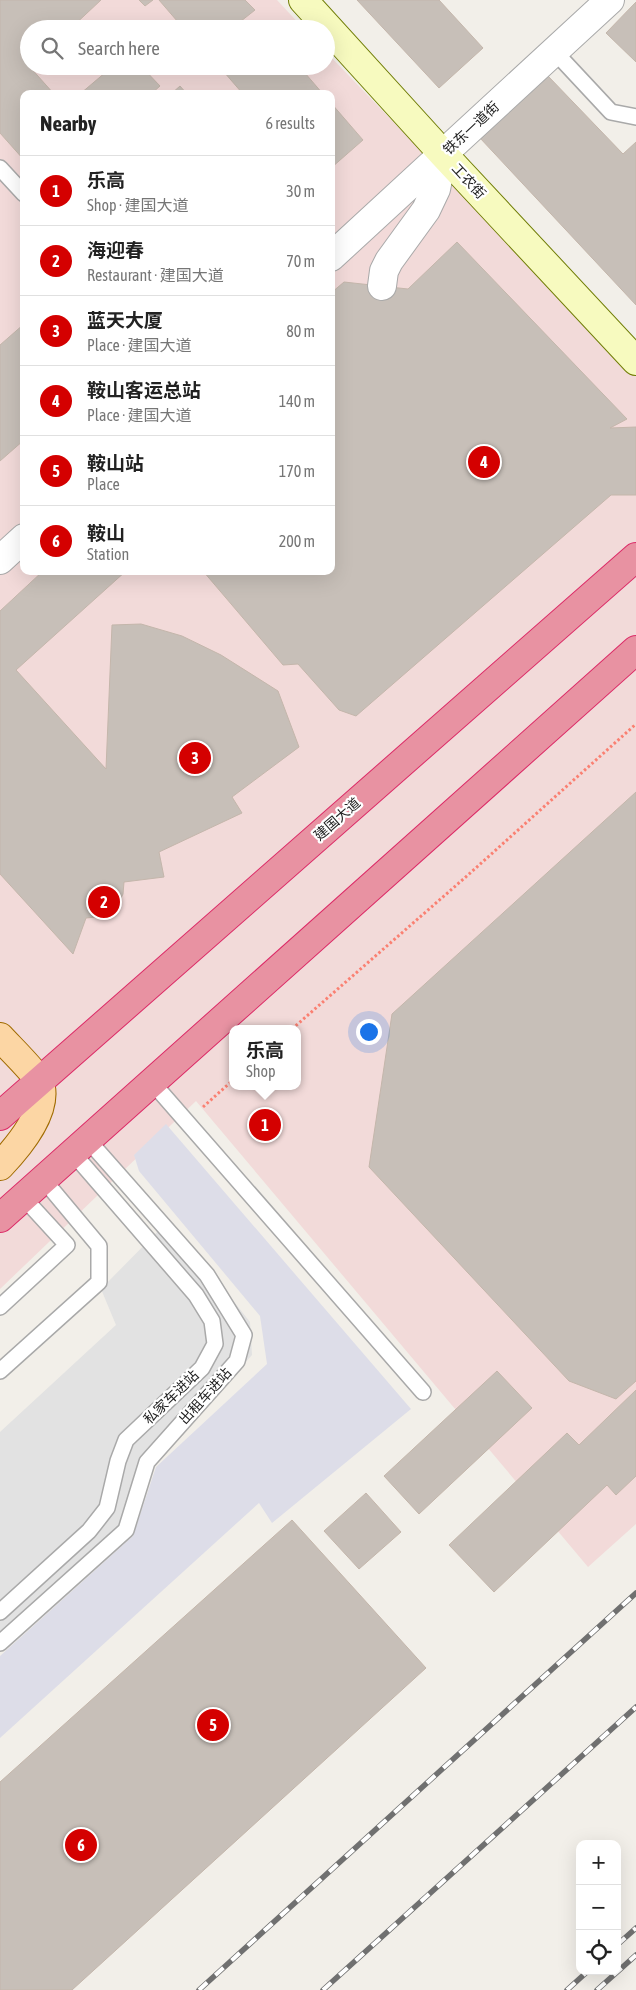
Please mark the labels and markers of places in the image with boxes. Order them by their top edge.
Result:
pin: 4 [468,443,500,481]
pin: 3 [179,739,211,777]
pin: 2 [88,883,120,921]
pin: 1 [249,1106,281,1144]
pin: 5 [197,1706,229,1744]
pin: 6 [65,1826,97,1864]

